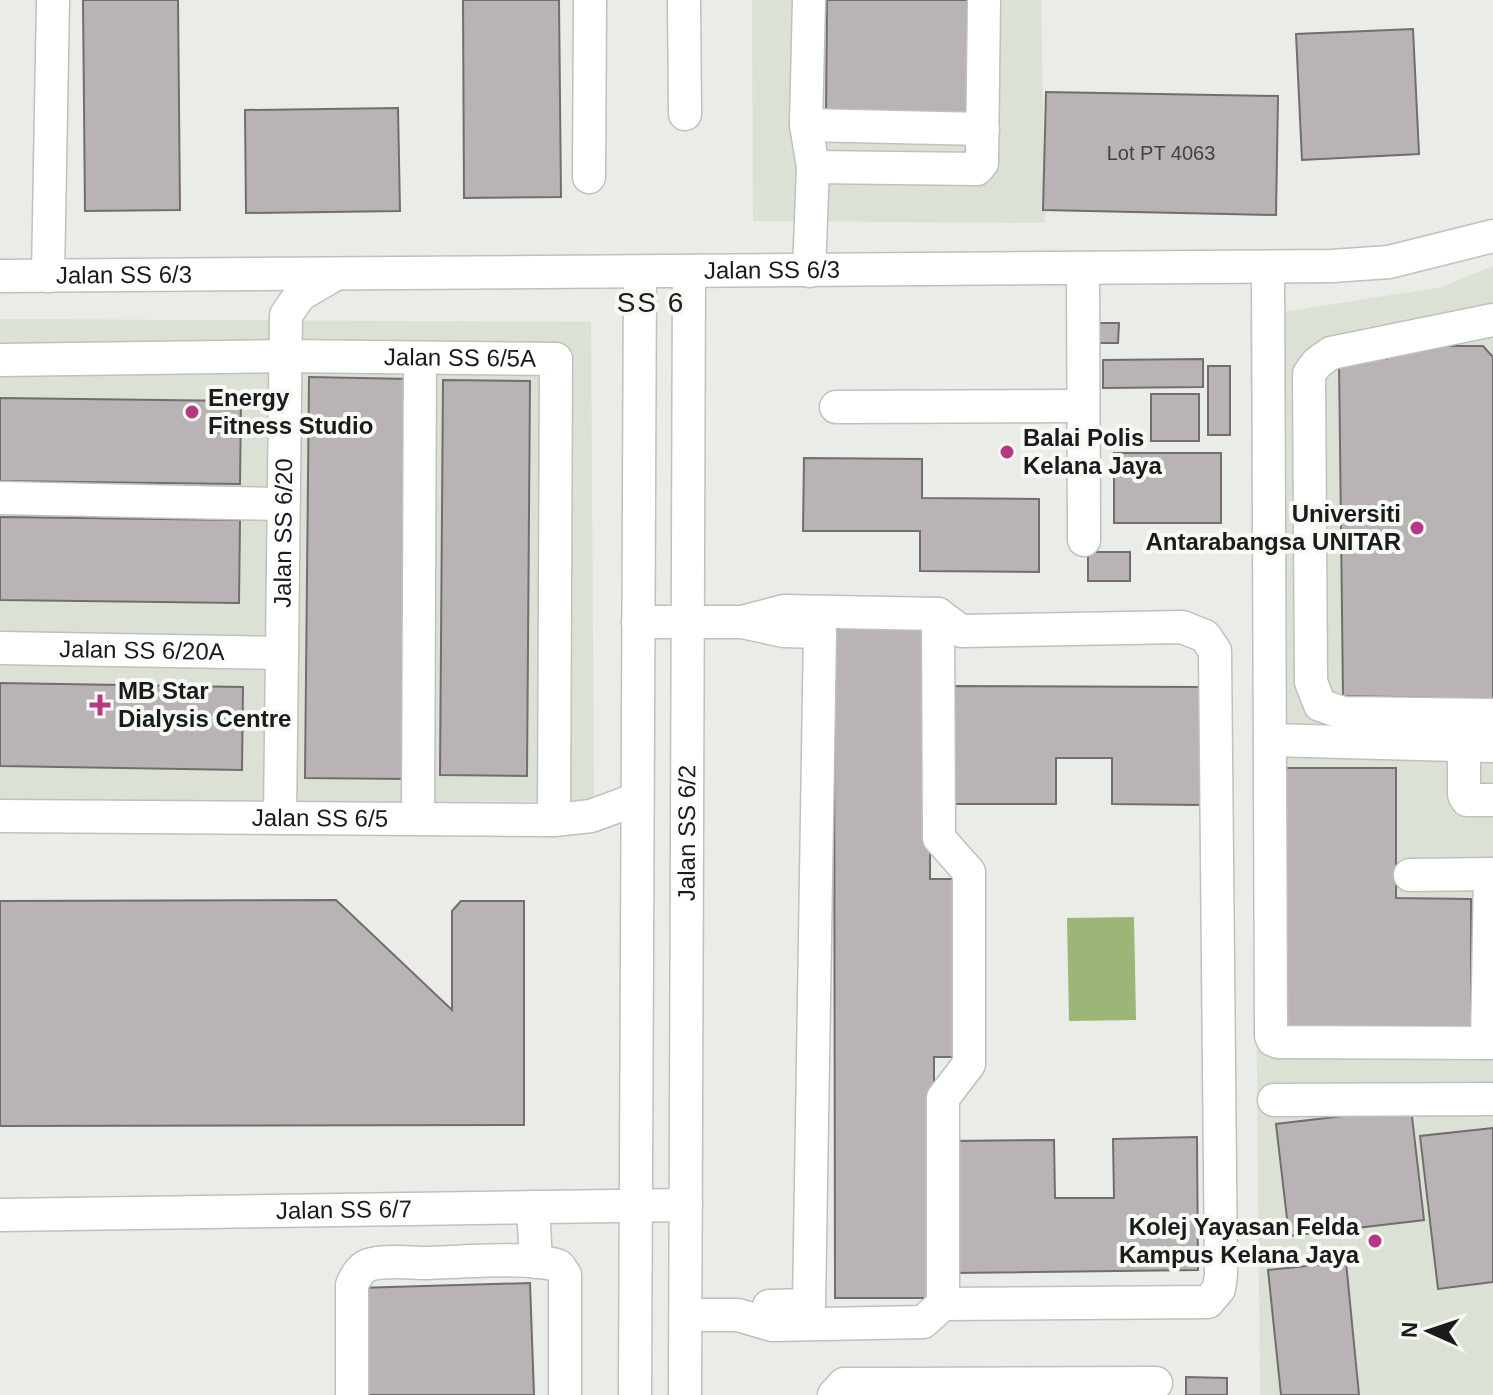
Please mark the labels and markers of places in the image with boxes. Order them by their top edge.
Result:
place label: Energy Fitness Studio [208,384,373,439]
marker: Energy Fitness Studio [183,403,201,421]
place label: Balai Polis Kelana Jaya [1023,424,1162,479]
marker: Balai Polis Kelana Jaya [998,443,1016,461]
place label: Universiti Antarabangsa UNITAR [1145,500,1401,555]
marker: Universiti Antarabangsa UNITAR [1408,519,1426,537]
place label: MB Star Dialysis Centre [118,677,291,732]
marker: MB Star Dialysis Centre [89,694,111,716]
place label: Kolej Yayasan Felda Kampus Kelana Jaya [1119,1213,1360,1268]
marker: Kolej Yayasan Felda Kampus Kelana Jaya [1366,1232,1384,1250]

